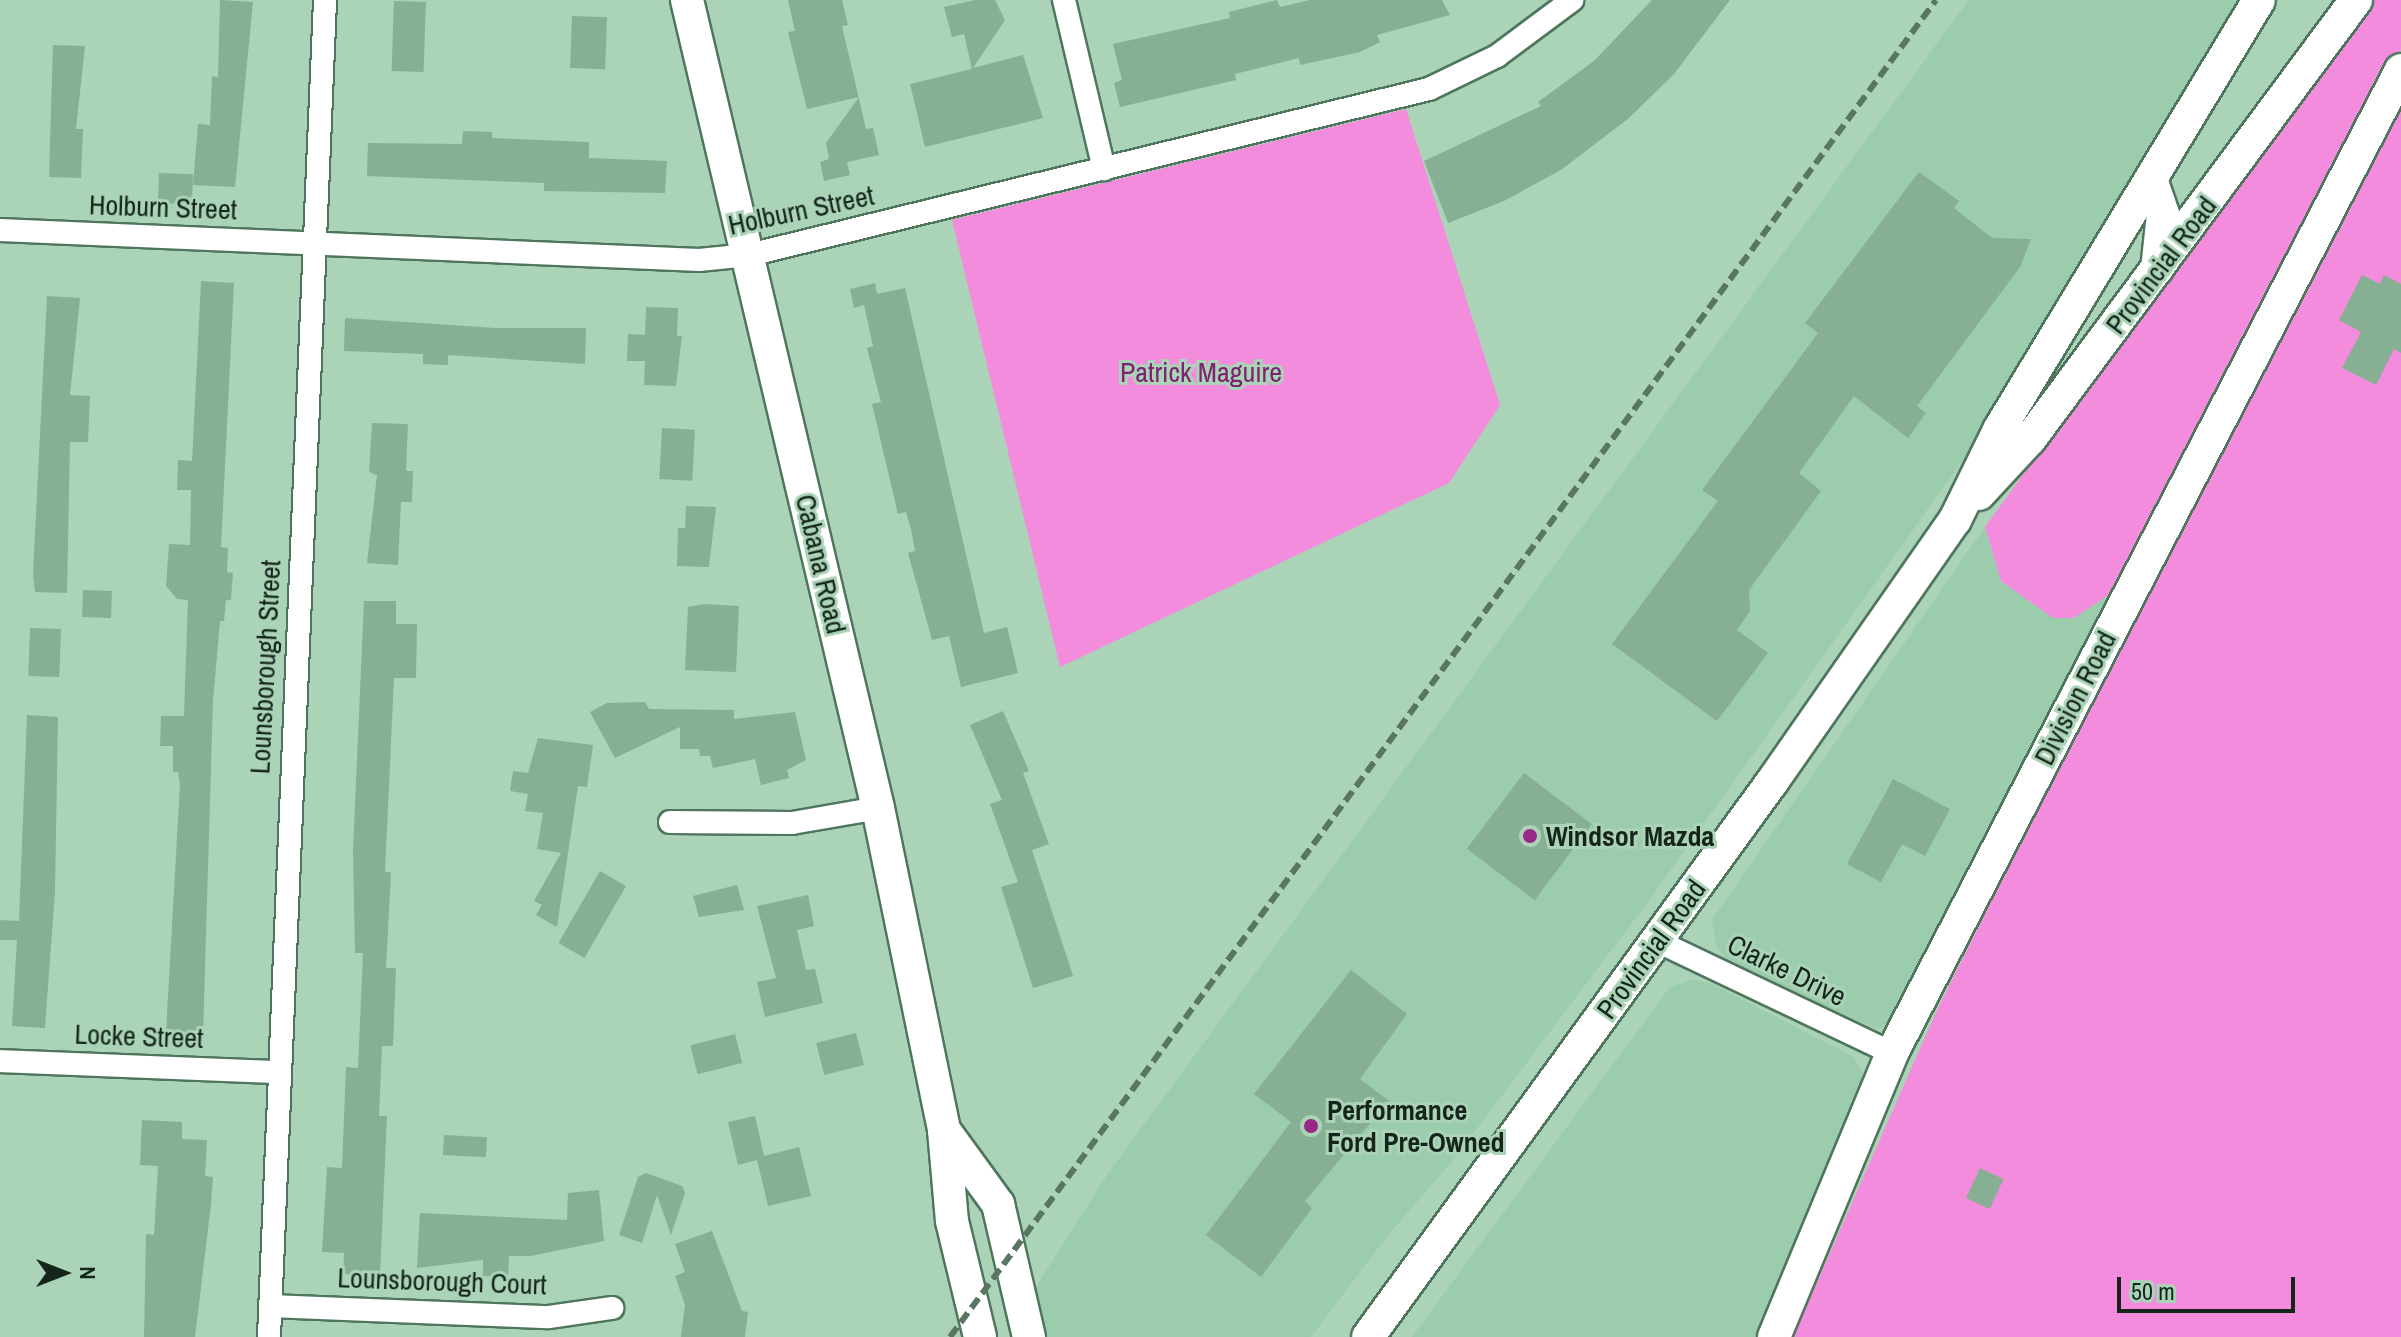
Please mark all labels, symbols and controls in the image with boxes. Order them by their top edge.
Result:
street label: Holburn Street [725,178,877,242]
street label: Holburn Street [88,188,238,226]
street label: Provincial Road [2098,190,2224,340]
park label: Patrick Maguire [1120,355,1282,389]
street label: Cabana Road [789,491,853,637]
street label: Lounsborough Street [243,559,287,775]
street label: Division Road [2027,626,2123,770]
place label: Windsor Mazda [1546,819,1714,853]
marker: Windsor Mazda [1521,827,1539,845]
street label: Provincial Road [1589,873,1713,1025]
street label: Clarke Drive [1722,927,1852,1013]
street label: Locke Street [74,1017,204,1055]
place label: Performance Ford Pre-Owned [1327,1093,1504,1159]
marker: Performance Ford Pre-Owned [1302,1117,1320,1135]
north arrow [24,1233,104,1313]
street label: Lounsborough Court [337,1261,547,1301]
scale bar [2121,1261,2299,1311]
text: N [73,1266,103,1280]
text: 50 m [2131,1275,2175,1307]

